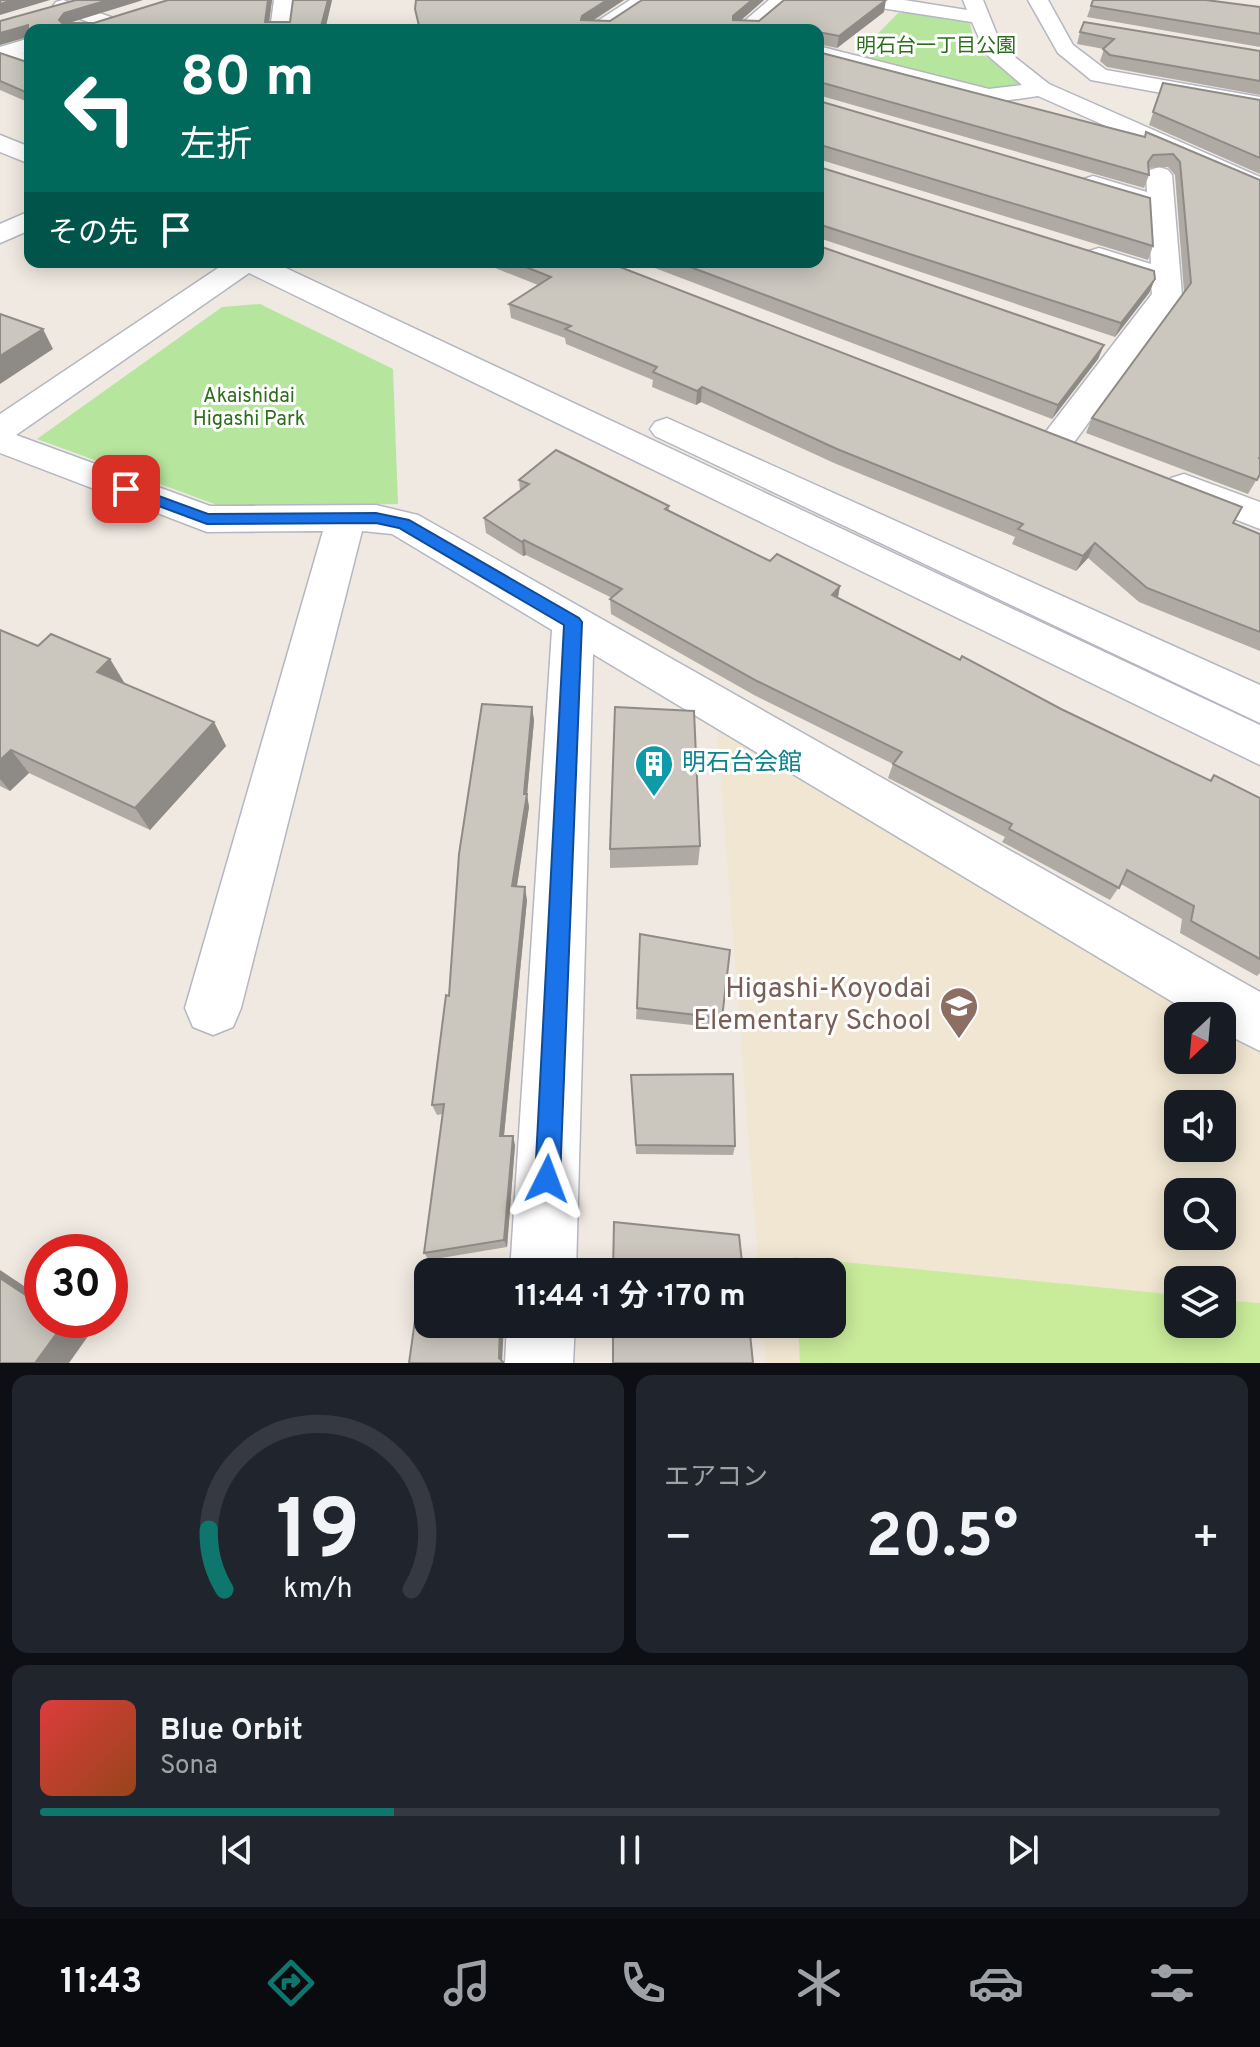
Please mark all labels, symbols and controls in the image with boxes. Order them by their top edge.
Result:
park label: 明石台一丁目公園 [856,34,1016,60]
text: 80 m [180,45,314,115]
icon: left [48,56,152,160]
text: 左折 [180,124,252,170]
icon: arrive [154,208,198,252]
text: その先 [48,216,138,253]
park label: Akaishidai Higashi Park [193,384,305,433]
pin [92,455,160,523]
icon: arrive [104,467,148,511]
building icon: 明石台会館 [633,743,675,798]
place label: 明石台会館 [682,749,802,779]
place label: Higashi-Koyodai Elementary School [693,972,931,1040]
school or university icon: Higashi-Koyodai Elementary School [938,985,980,1040]
north arrow [1164,1002,1236,1074]
map controls [1164,1002,1236,1338]
button: sound [1164,1090,1236,1162]
position arrow [505,1137,589,1221]
button: search [1164,1178,1236,1250]
speed limit sign: 30 [24,1234,128,1338]
button: layers [1164,1266,1236,1338]
text: 11:44 · 1 分 · 170 m [515,1279,745,1316]
text: エアコン [664,1462,768,1495]
text: 19 [276,1483,360,1588]
text: 20.5° [866,1502,1018,1578]
text: − [664,1512,692,1568]
text: + [1192,1512,1220,1568]
text: km/h [283,1572,353,1608]
text: Blue Orbit [160,1713,303,1750]
text: Sona [160,1750,218,1783]
icon: previous [215,1828,259,1872]
icon: pause [608,1828,652,1872]
icon: next [1001,1828,1045,1872]
icon: directions [263,1955,319,2011]
icon: music [439,1955,495,2011]
icon: phone [615,1955,671,2011]
icon: climate [791,1955,847,2011]
icon: car [968,1955,1024,2011]
icon: filters [1144,1955,1200,2011]
text: 11:43 [60,1960,142,2006]

